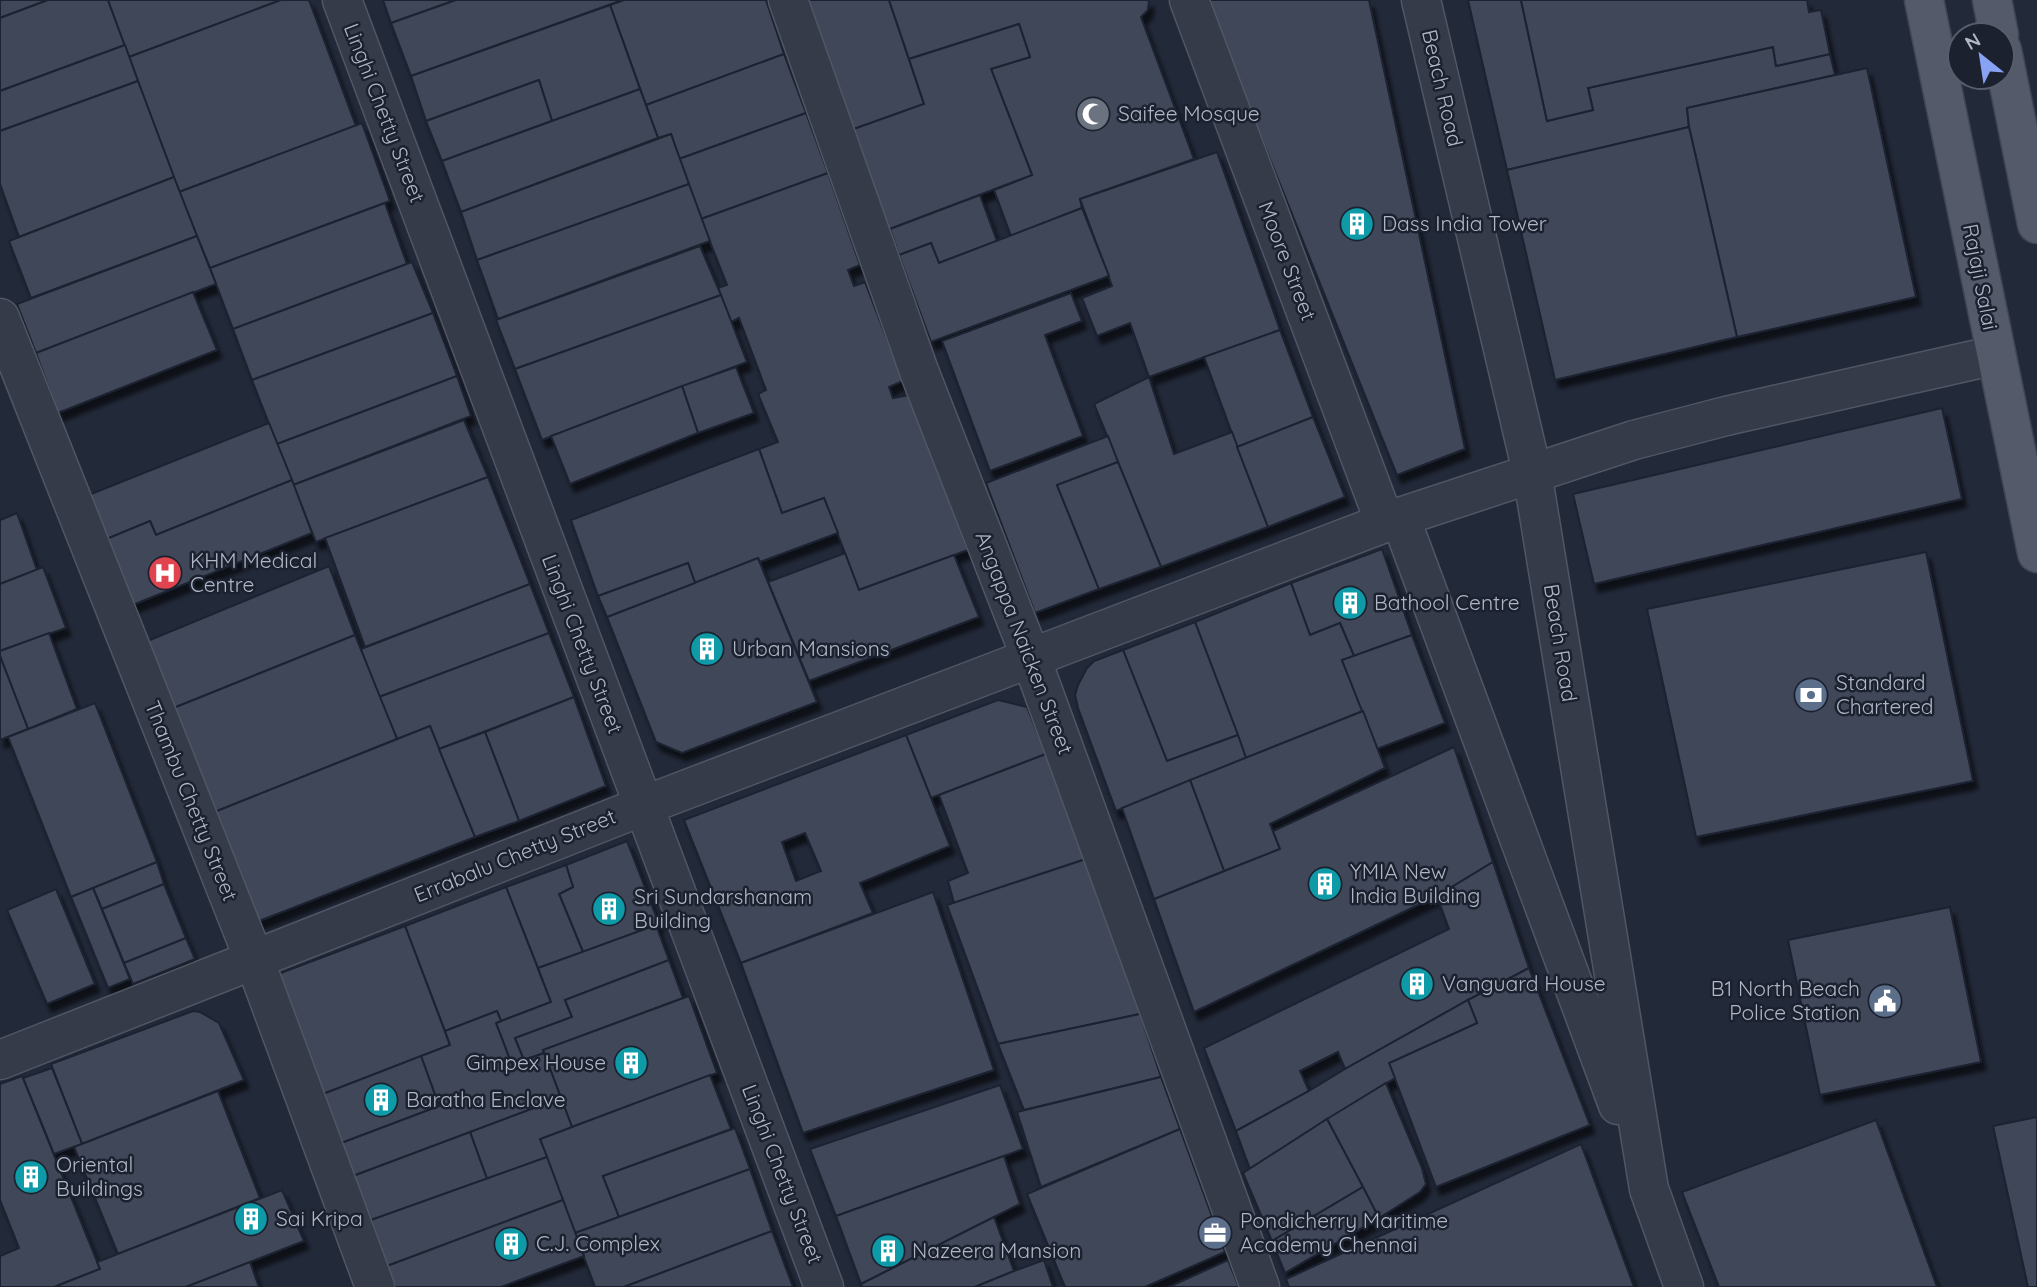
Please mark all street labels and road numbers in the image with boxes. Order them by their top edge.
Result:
street label: Linghi Chetty Street [339,19,431,206]
street label: Beach Road [1417,27,1469,149]
street label: Moore Street [1253,197,1323,324]
street label: Rajaji Salai [1958,221,2004,332]
street label: Angappa Naicken Street [970,528,1079,758]
street label: Linghi Chetty Street [537,550,629,737]
street label: Beach Road [1539,582,1583,704]
street label: Thambu Chetty Street [140,697,244,905]
street label: Errabalu Chetty Street [410,803,619,907]
street label: Linghi Chetty Street [737,1080,829,1267]

